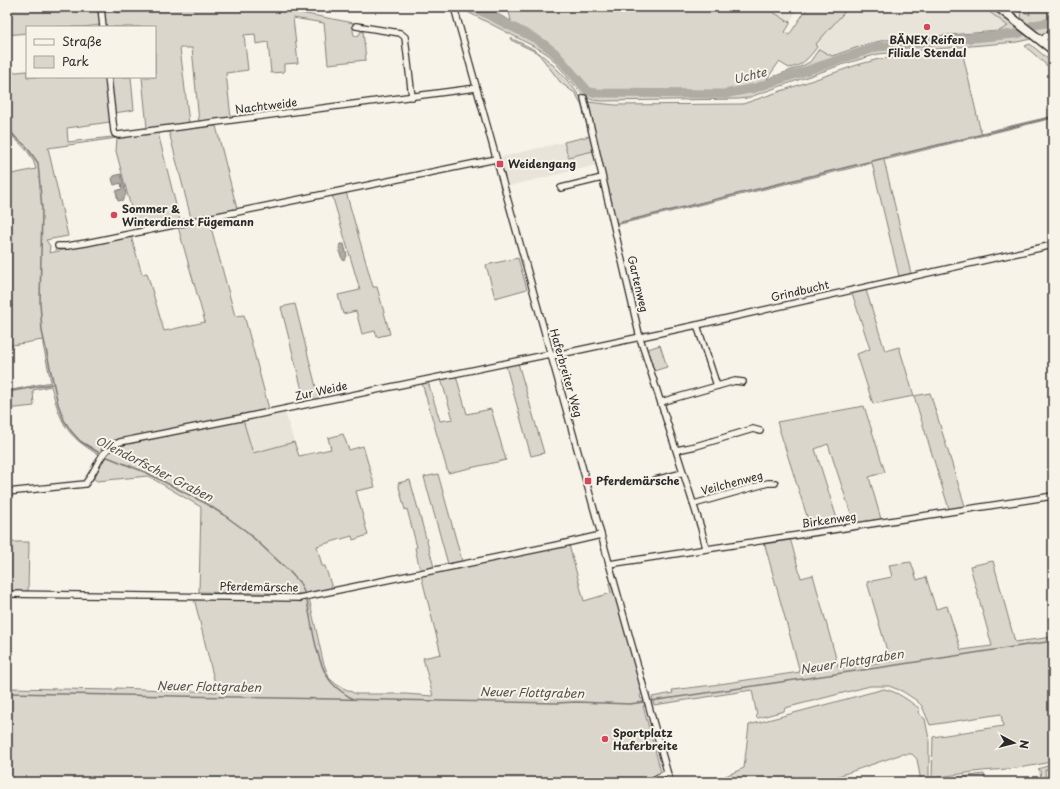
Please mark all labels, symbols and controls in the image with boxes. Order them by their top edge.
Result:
marker: BÄNEX Reifen Filiale Stendal [922,22,932,32]
legend [26,26,156,78]
place label: BÄNEX Reifen Filiale Stendal [888,31,966,61]
text: Straße [62,32,102,50]
text: Park [62,52,89,70]
water label: Uchte [731,62,769,88]
street label: Nachtweide [234,93,298,118]
place label: Weidengang [508,155,576,172]
marker: Weidengang [495,159,505,169]
place label: Sommer & Winterdienst Fügemann [122,200,254,230]
marker: Sommer & Winterdienst Fügemann [109,210,119,220]
street label: Gartenweg [624,254,653,314]
street label: Grindbucht [769,275,831,305]
street label: Haferbreiter Weg [546,327,587,419]
street label: Zur Weide [293,377,349,404]
water label: Ollendorfscher Graben [93,431,217,506]
street label: Veilchenweg [699,466,765,499]
place label: Pferdemärsche [596,472,680,489]
marker: Pferdemärsche [583,476,593,486]
street label: Birkenweg [800,507,858,532]
street label: Pferdemärsche [219,577,299,596]
water label: Neuer Flottgraben [799,644,905,678]
water label: Neuer Flottgraben [157,676,262,696]
water label: Neuer Flottgraben [480,682,585,702]
north arrow [994,723,1034,763]
place label: Sportplatz Haferbreite [613,724,678,754]
marker: Sportplatz Haferbreite [600,734,610,744]
text: N [1015,739,1033,750]

